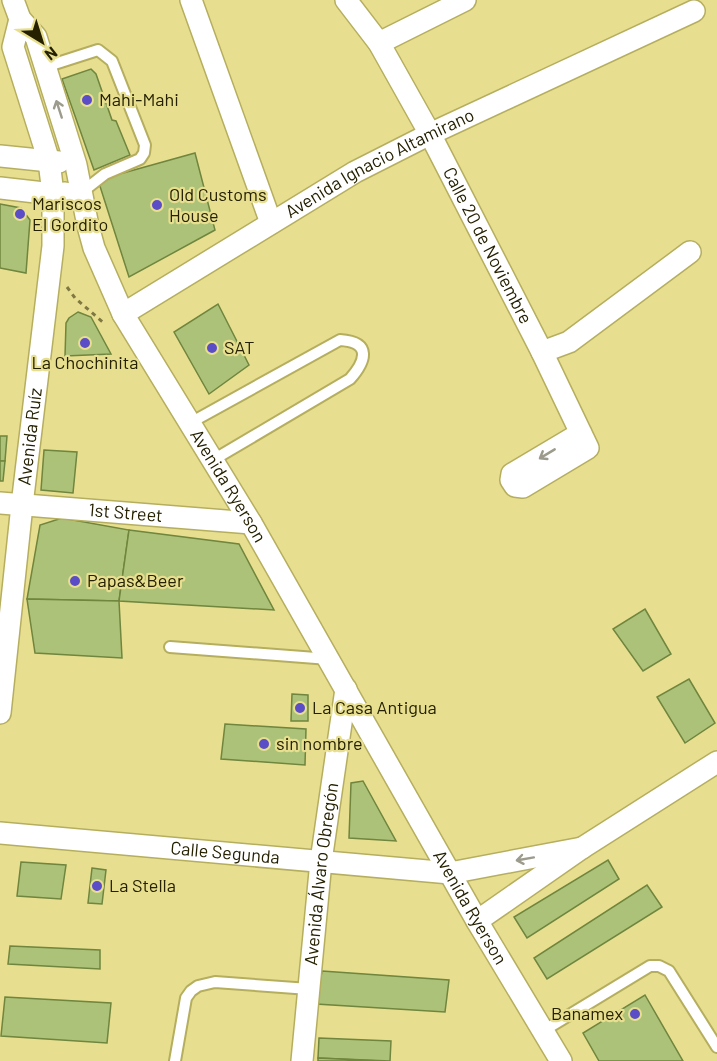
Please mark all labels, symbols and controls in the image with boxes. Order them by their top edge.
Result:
north arrow [12,12,72,72]
text: N [42,43,62,65]
place label: Mahi-Mahi [99,88,179,110]
marker: Mahi-Mahi [80,93,94,107]
one-way arrow [52,100,63,119]
street label: Avenida Ignacio Altamirano [281,103,477,222]
street label: Calle 20 de Noviembre [439,163,538,327]
place label: Old Customs House [169,183,267,226]
place label: Mariscos El Gordito [32,192,108,235]
marker: Old Customs House [150,198,164,212]
marker: Mariscos El Gordito [13,207,27,221]
marker: La Chochinita [78,336,92,350]
place label: SAT [224,336,255,358]
marker: SAT [205,341,219,355]
place label: La Chochinita [31,351,139,373]
street label: Avenida Ruíz [12,387,46,486]
street label: Avenida Ryerson [186,425,272,546]
one-way arrow [539,448,556,460]
street label: 1st Street [88,498,164,526]
place label: Papas&Beer [87,569,184,591]
marker: Papas&Beer [68,574,82,588]
place label: La Casa Antigua [312,696,437,718]
marker: La Casa Antigua [293,701,307,715]
place label: sin nombre [276,732,363,754]
marker: sin nombre [257,737,271,751]
street label: Avenida Álvaro Obregón [299,781,342,966]
street label: Calle Segunda [170,836,281,868]
street label: Avenida Ryerson [429,846,513,968]
one-way arrow [516,854,535,865]
place label: La Stella [109,874,176,896]
marker: La Stella [90,879,104,893]
place label: Banamex [551,1002,623,1024]
marker: Banamex [628,1007,642,1021]

